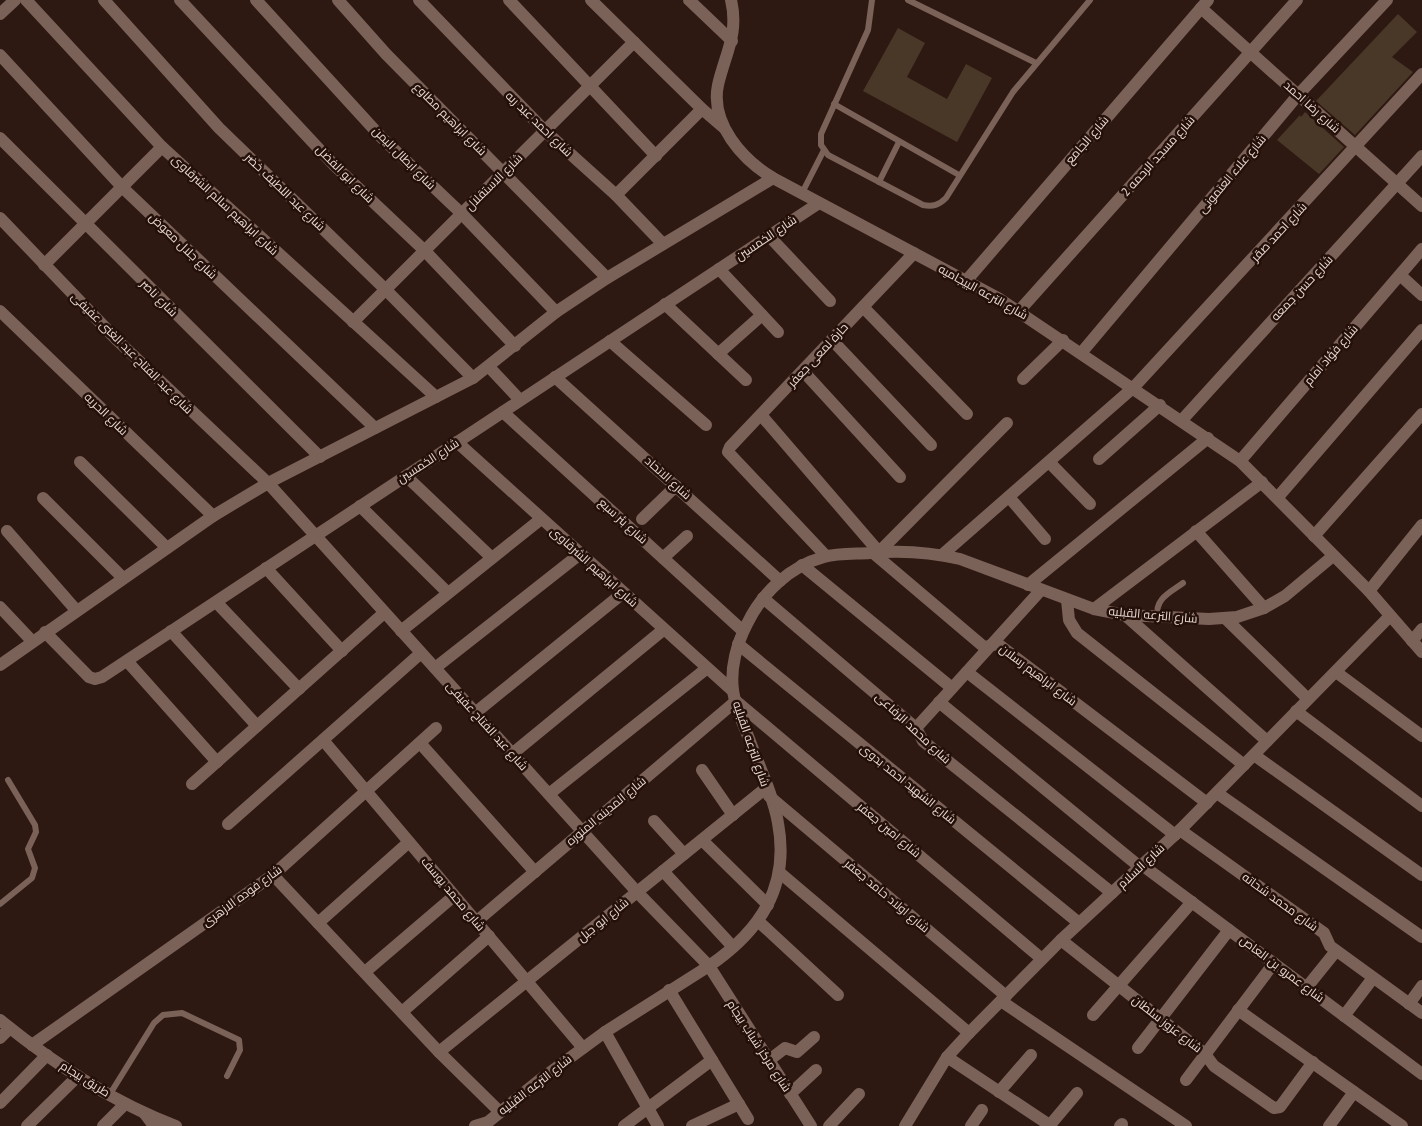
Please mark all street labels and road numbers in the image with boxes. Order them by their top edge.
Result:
street label: شارع رضا احمد [1280,77,1344,137]
street label: شارع ابراهيم مطاوع [410,79,490,159]
street label: شارع احمد عبد ربه [502,88,576,160]
street label: شارع الجامع [1062,112,1112,168]
street label: شارع مسجد الرحمه 2 [1118,112,1198,200]
street label: شارع ابطال اليمن [369,123,439,193]
street label: شارع علاء العتمونى [1194,131,1270,217]
street label: شارع ابو الفضل [313,142,378,207]
street label: شارع عبد اللطيف خضر [241,149,329,234]
street label: شارع الاستقلال [462,150,526,214]
street label: شارع ابراهيم سالم الشرقاوى [168,151,282,259]
street label: شارع احمد صقر [1247,199,1311,266]
street label: شارع جلال معوض [145,209,221,283]
street label: شارع الخمسين [732,212,800,264]
street label: شارع حسن جمعه [1267,252,1337,324]
street label: شارع الترعه البيجاميه [935,261,1031,323]
street label: شارع ناصر [136,275,181,320]
street label: شارع عبد الفتاح عبد الغنى عفيفى [68,289,196,417]
street label: حارة لمعى جعفر [784,320,851,390]
street label: شارع فؤاد امام [1300,321,1362,389]
street label: شارع الحريه [81,389,131,439]
street label: شارع الخمسين [394,435,462,487]
street label: شارع الاتحاد [641,453,695,503]
street label: شارع بئر سبع [595,495,651,547]
street label: شارع ابراهيم الشرقاوى [547,523,641,611]
street label: شارع الترعه القبليه [1108,603,1198,627]
street label: شارع ابراهيم رسلان [996,641,1080,709]
street label: شارع عبد الفتاح عفيفى [443,678,531,774]
street label: شارع محمد الرفاعى [872,689,954,767]
street label: شارع الترعه القبليه [729,699,773,789]
street label: شارع الشهيد احمد بدوى [857,740,959,828]
street label: شارع المدينه المنوره [563,773,649,849]
street label: شارع امين جعفر [853,798,924,861]
street label: شارع السلام [1114,840,1168,892]
street label: شارع محمد يوسف [417,854,489,934]
street label: شارع اولاد حامد جعفر [840,855,933,936]
street label: شارع فوده الازهرى [199,862,285,930]
street label: شارع محمد شحاته [1239,869,1321,935]
street label: شارع ابو جبل [574,894,632,946]
street label: شارع عمرو بن العاص [1237,932,1328,1006]
street label: شارع عزوز سلطان [1129,992,1205,1056]
street label: شارع مركز شباب بيجام [723,997,795,1095]
street label: شارع الترعه القبليه [495,1051,575,1119]
street label: طريق بيجام [57,1057,113,1101]

